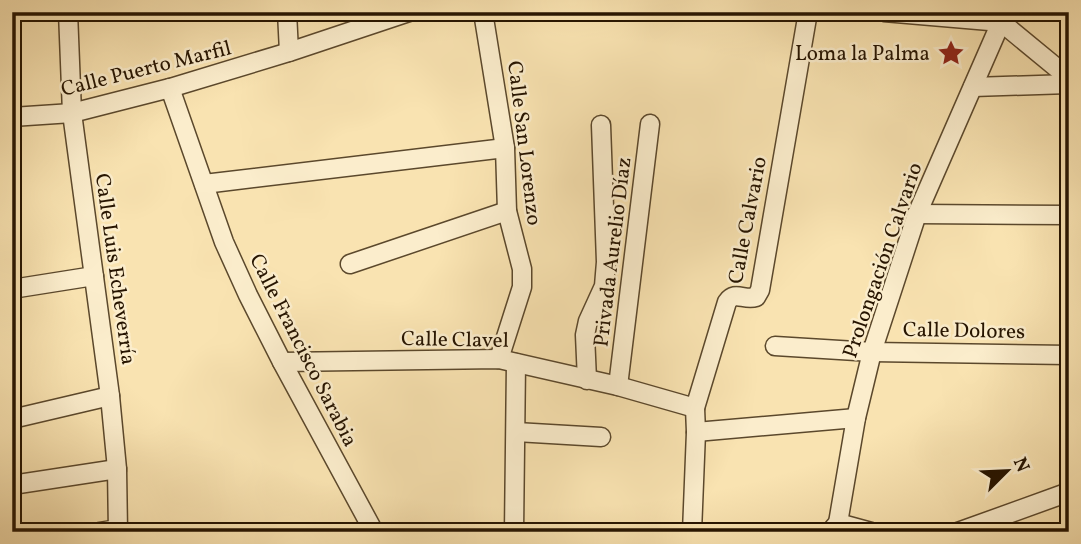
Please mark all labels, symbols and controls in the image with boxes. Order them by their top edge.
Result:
street label: Calle Puerto Marfil [58,34,235,105]
place icon: Loma la Palma [936,38,966,68]
place label: Loma la Palma [795,40,930,69]
street label: Calle San Lorenzo [499,59,548,227]
street label: Calle Calvario [722,154,775,286]
street label: Privada Aurelio Díaz [587,156,640,349]
street label: Prolongación Calvario [836,159,931,362]
street label: Calle Luis Echeverría [87,172,142,367]
street label: Calle Francisco Sarabia [241,249,364,452]
street label: Calle Dolores [903,316,1025,347]
street label: Calle Clavel [401,325,509,356]
north arrow [972,435,1042,505]
text: N [1006,453,1035,477]

